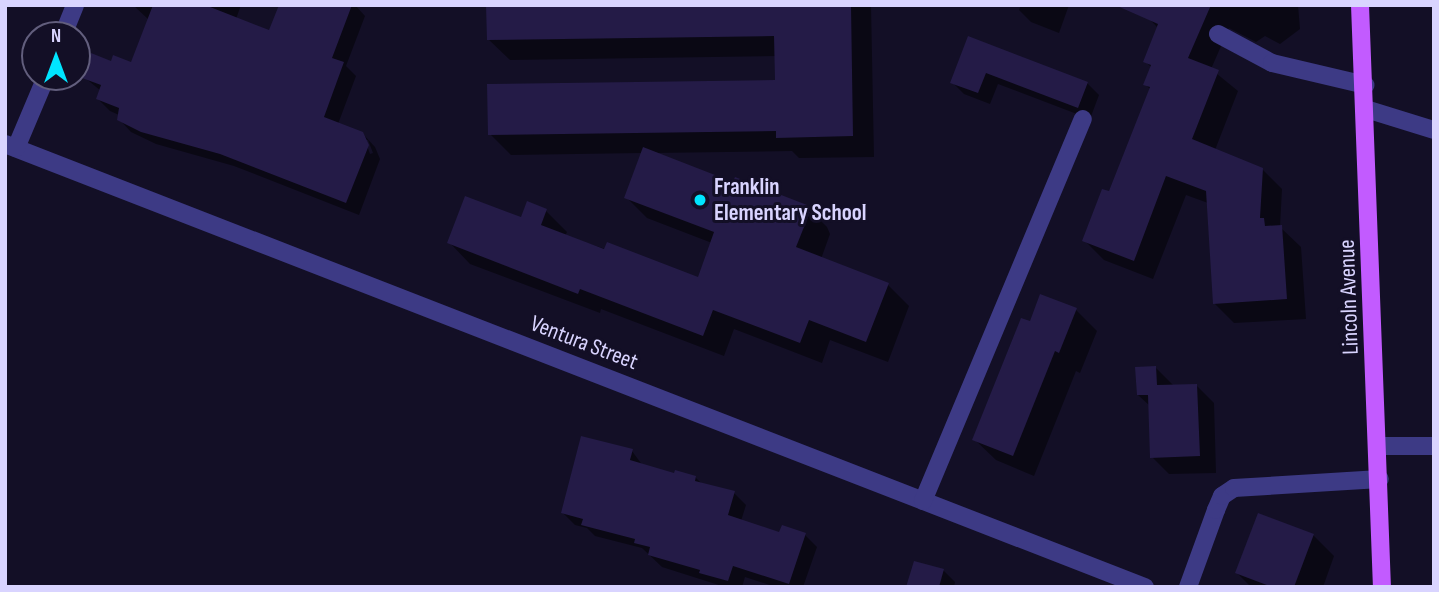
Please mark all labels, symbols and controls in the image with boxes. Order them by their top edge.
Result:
north arrow [21,21,91,91]
text: N [51,25,61,48]
place label: Franklin Elementary School [714,173,866,227]
marker: Franklin Elementary School [692,192,708,208]
street label: Lincoln Avenue [1333,239,1365,355]
street label: Ventura Street [526,310,642,376]

